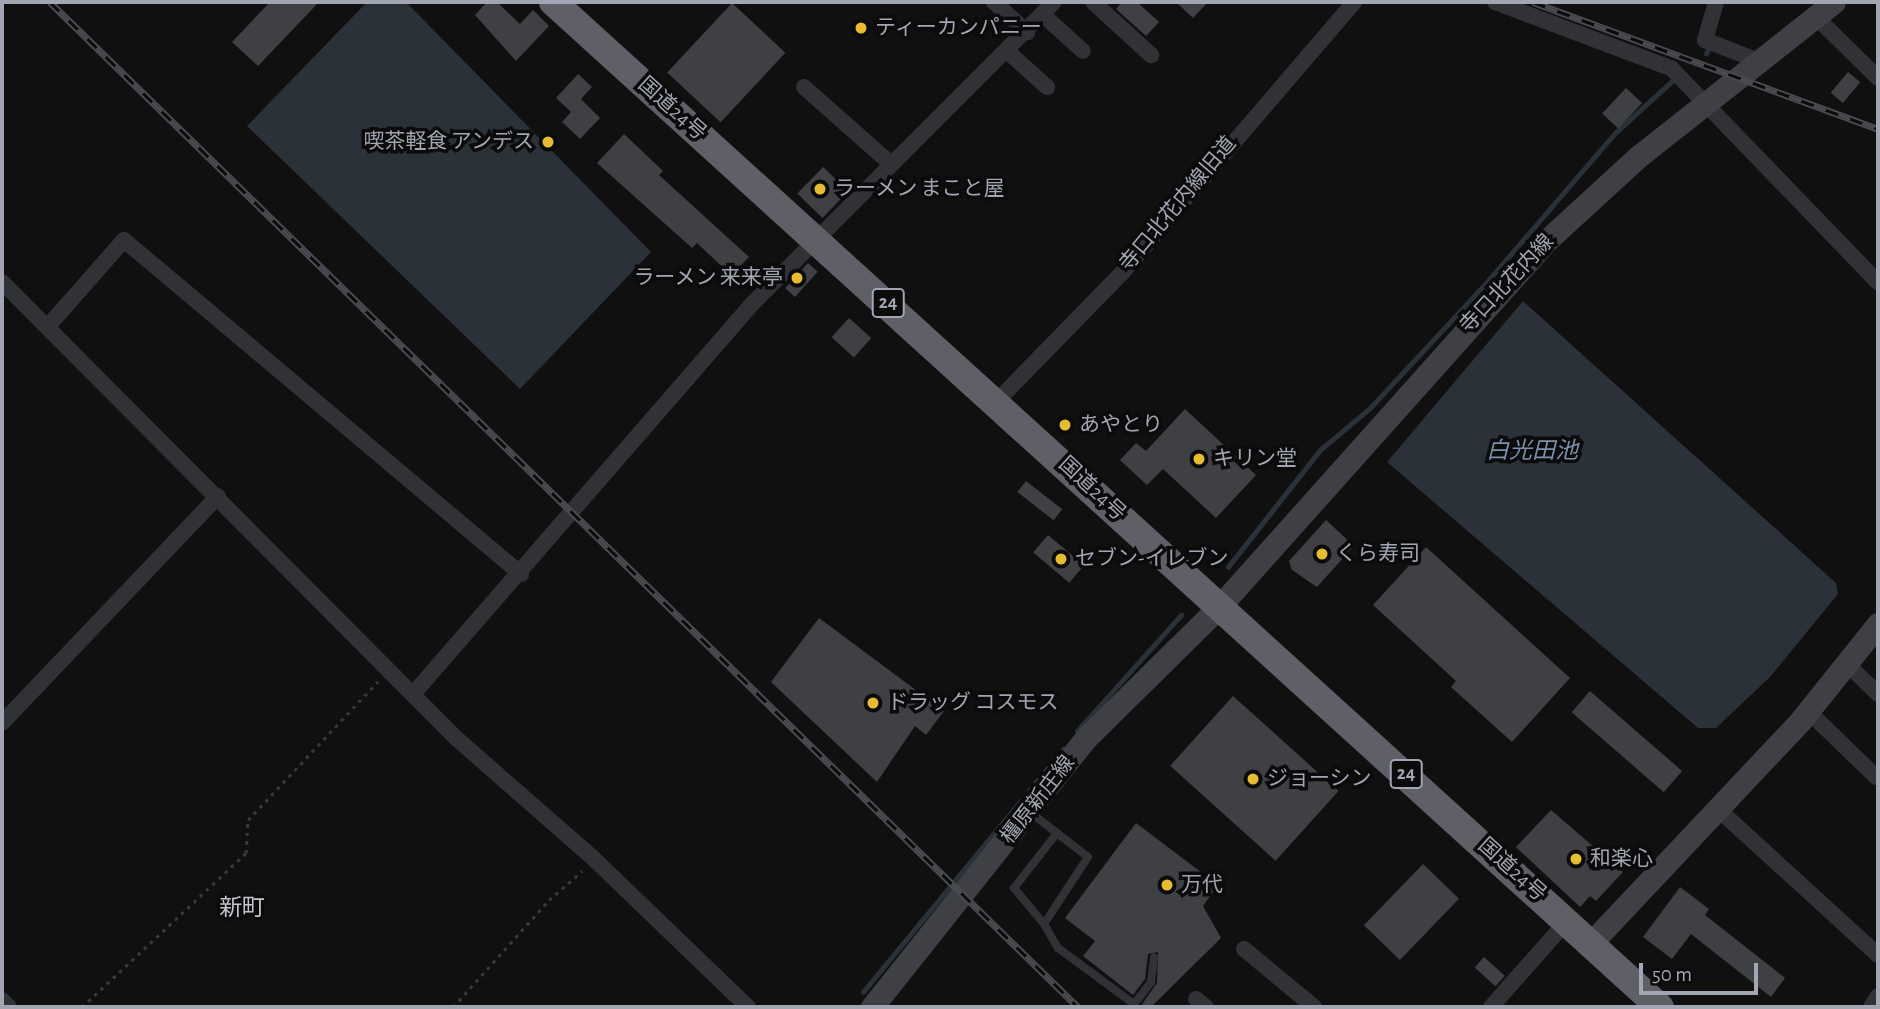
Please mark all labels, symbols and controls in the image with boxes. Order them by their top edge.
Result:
place label: ティーカンパニー [875,15,1043,41]
marker: ティーカンパニー [853,20,869,36]
street label: 国道24号 [633,72,711,146]
place label: 喫茶軽食 アンデス [363,129,534,155]
street label: 寺口北花内線旧道 [1114,132,1242,276]
marker: 喫茶軽食 アンデス [540,134,556,150]
place label: ラーメン まこと屋 [834,176,1005,202]
marker: ラーメン まこと屋 [812,181,828,197]
street label: 寺口北花内線 [1455,229,1559,339]
place label: ラーメン 来来亭 [633,265,783,291]
marker: ラーメン 来来亭 [789,270,805,286]
road number: 24 [870,288,906,318]
place label: あやとり [1079,412,1163,438]
marker: あやとり [1057,417,1073,433]
water label: 白光田池 [1486,438,1578,466]
place label: キリン堂 [1213,446,1297,472]
marker: キリン堂 [1191,451,1207,467]
street label: 国道24号 [1053,452,1131,526]
place label: くら寿司 [1336,541,1420,567]
place label: セブン-イレブン [1075,546,1228,572]
marker: くら寿司 [1314,546,1330,562]
marker: セブン-イレブン [1053,551,1069,567]
place label: ドラッグ コスモス [887,690,1058,716]
marker: ドラッグ コスモス [865,695,881,711]
street label: 橿原新庄線 [996,751,1080,849]
road number: 24 [1388,758,1424,790]
place label: ジョーシン [1267,766,1372,792]
marker: ジョーシン [1245,771,1261,787]
street label: 国道24号 [1473,833,1551,907]
place label: 和楽心 [1590,846,1653,872]
marker: 和楽心 [1568,851,1584,867]
place label: 万代 [1181,872,1223,898]
marker: 万代 [1159,877,1175,893]
district label: 新町 [219,895,265,923]
scale bar [1642,950,1761,994]
text: 50 m [1652,964,1692,985]

